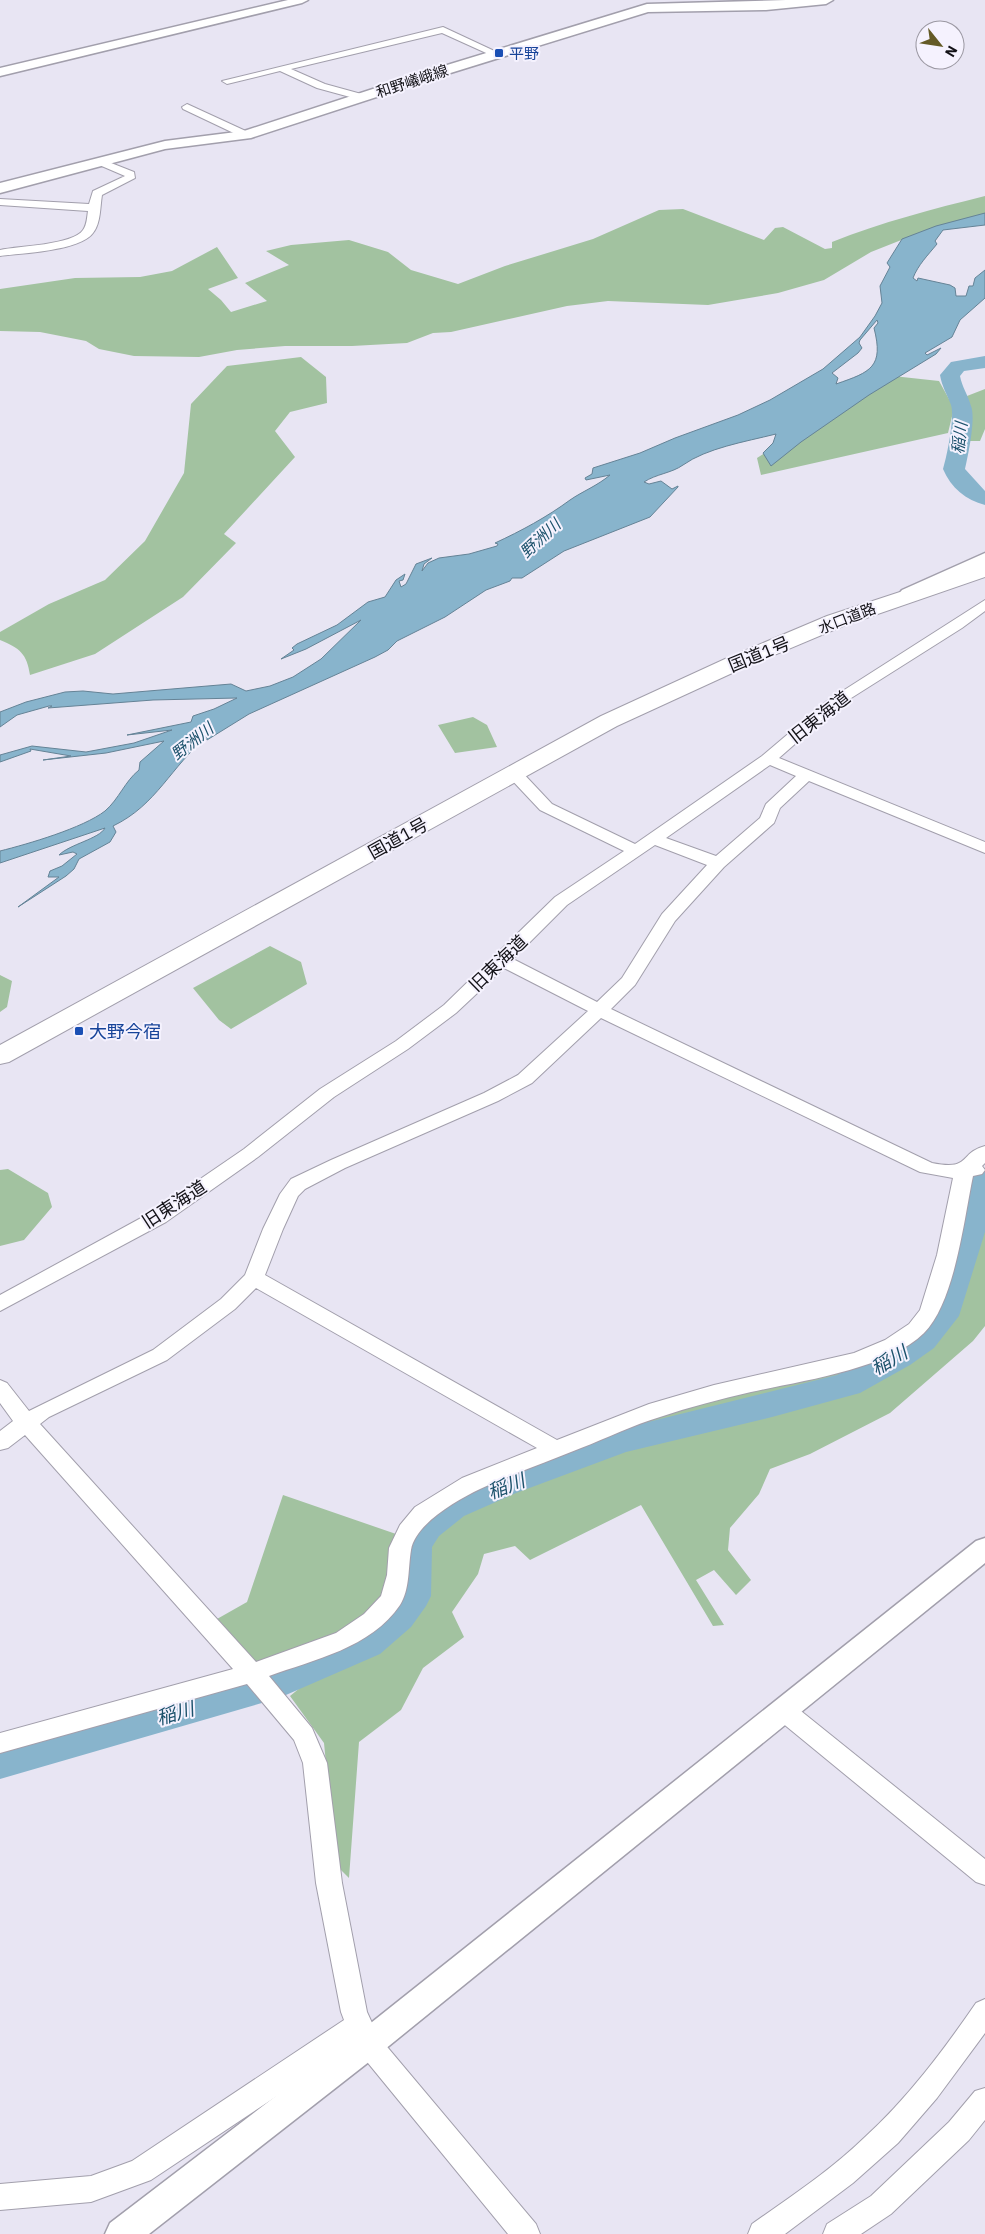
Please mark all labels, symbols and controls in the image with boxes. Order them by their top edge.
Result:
north arrow [915,20,965,70]
text: N [941,43,962,60]
place label: 平野 [509,44,539,63]
marker: 平野 [493,47,505,59]
street label: 和野嶬峨線 [373,60,451,102]
water label: 稲川 [947,419,971,455]
water label: 野洲川 [516,513,566,562]
street label: 水口道路 [816,598,878,638]
street label: 国道1号 [725,631,793,677]
street label: 旧東海道 [784,686,854,748]
water label: 野洲川 [167,717,219,764]
street label: 国道1号 [364,812,432,864]
street label: 旧東海道 [464,930,532,996]
place label: 大野今宿 [89,1020,161,1043]
marker: 大野今宿 [73,1025,85,1037]
street label: 旧東海道 [138,1175,210,1233]
water label: 稲川 [867,1339,913,1380]
water label: 稲川 [484,1467,530,1504]
water label: 稲川 [153,1696,198,1730]

